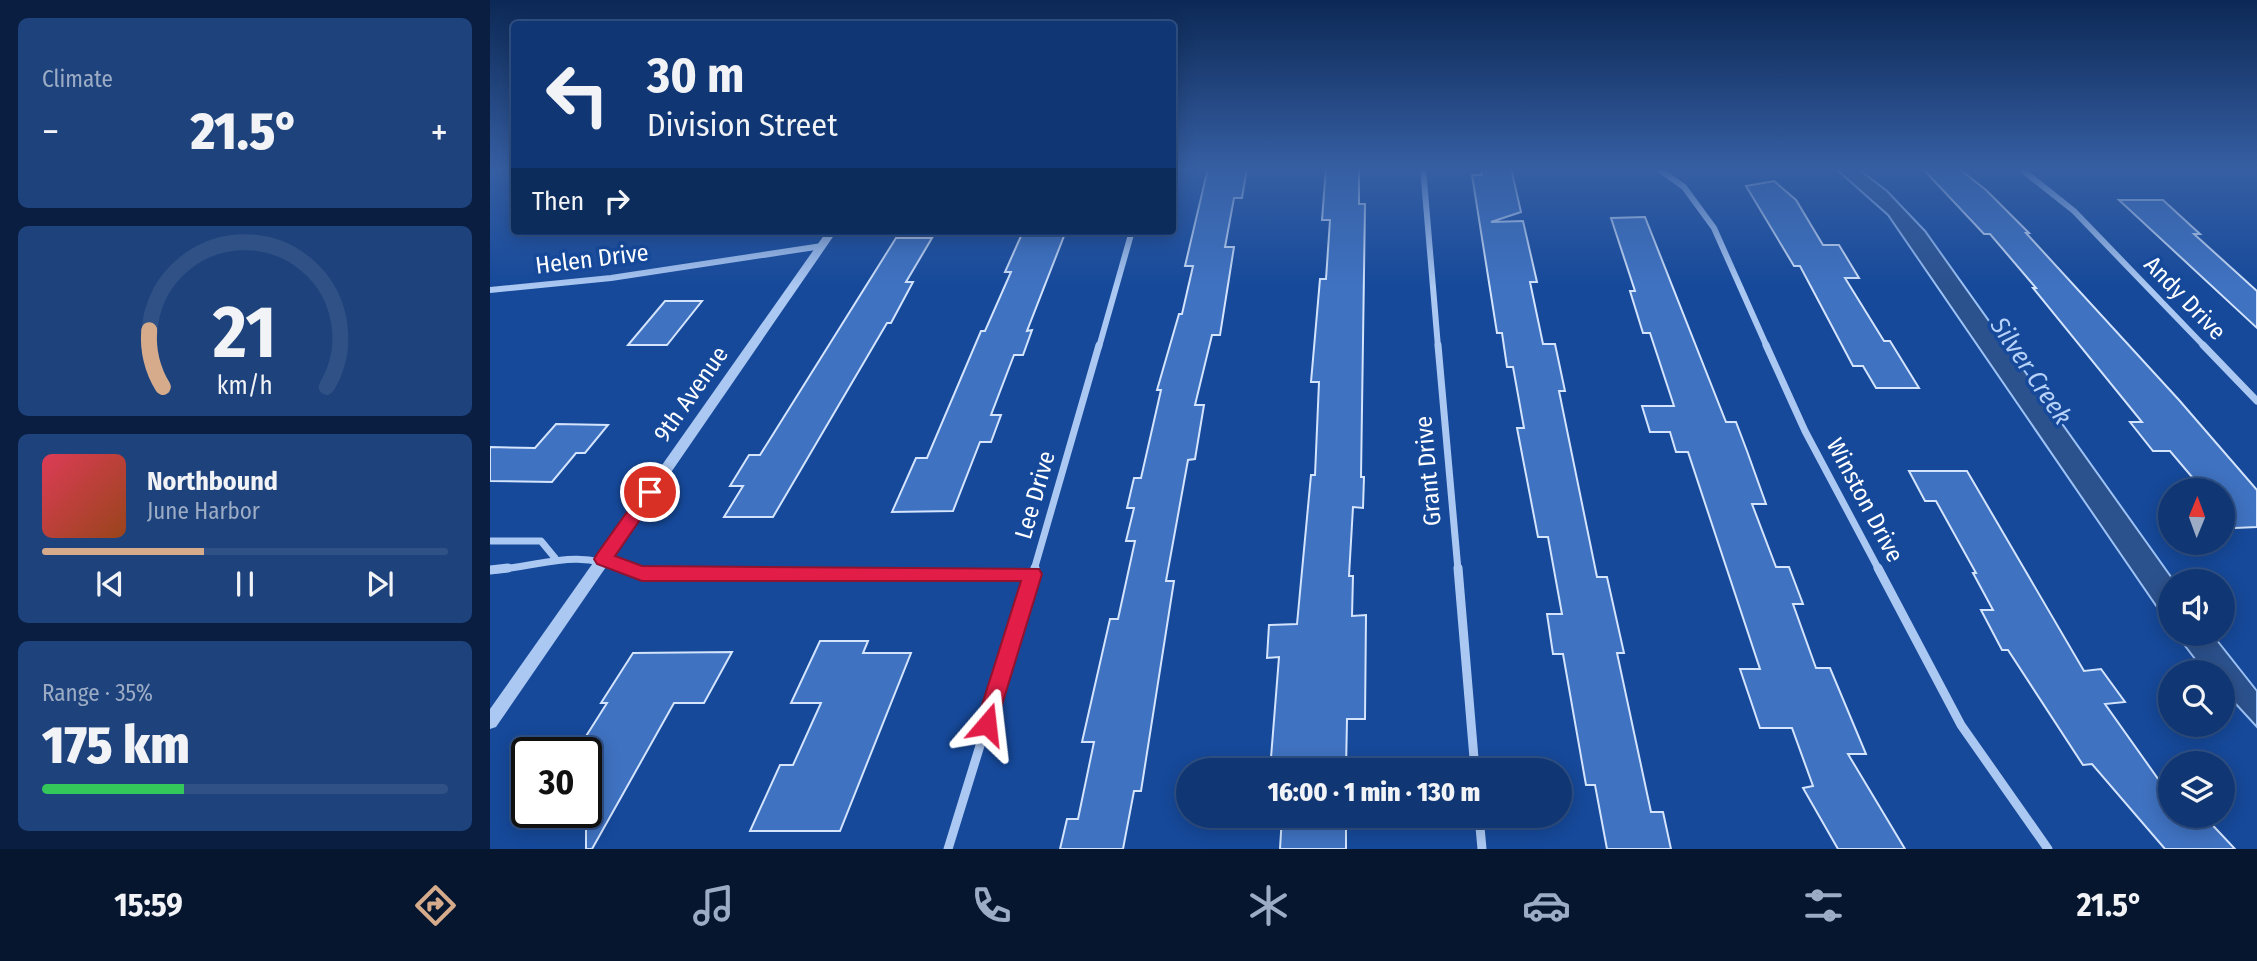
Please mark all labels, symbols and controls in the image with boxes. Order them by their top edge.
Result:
text: 30 m [647,46,745,105]
icon: left [532,49,623,140]
text: Climate [42,65,113,93]
text: 21.5° [191,100,299,163]
text: Division Street [647,106,838,144]
text: − [42,109,59,155]
text: + [431,109,448,155]
icon: right [598,182,636,220]
text: Then [532,186,584,217]
street label: Helen Drive [534,238,650,280]
street label: Andy Drive [2138,250,2232,346]
text: 21 [212,289,277,376]
water label: Silver Creek [1983,311,2078,431]
street label: 9th Avenue [648,341,734,447]
text: km/h [217,370,273,400]
street label: Grant Drive [1409,415,1447,527]
street label: Winston Drive [1821,433,1909,567]
street label: Lee Drive [1009,448,1061,542]
pin [620,462,680,522]
text: Northbound [147,466,278,497]
icon: arrive [631,473,669,511]
north arrow [2158,478,2235,555]
map controls [2158,478,2235,828]
text: June Harbor [147,497,260,525]
icon: previous [91,565,129,603]
icon: pause [226,565,264,603]
icon: next [361,565,399,603]
button: sound [2158,569,2235,646]
button: search [2158,660,2235,737]
text: Range · 35% [42,679,153,707]
position arrow [950,687,1024,761]
text: 175 km [42,714,190,777]
speed limit sign: 30 [511,737,602,828]
button: layers [2158,751,2235,828]
text: 16:00 · 1 min · 130 m [1268,777,1480,808]
icon: directions [411,881,460,930]
icon: music [689,881,738,930]
icon: phone [967,881,1016,930]
icon: climate [1244,881,1293,930]
icon: car [1522,881,1571,930]
icon: filters [1799,881,1848,930]
text: 15:59 [114,886,183,924]
text: 21.5° [2077,886,2143,924]

